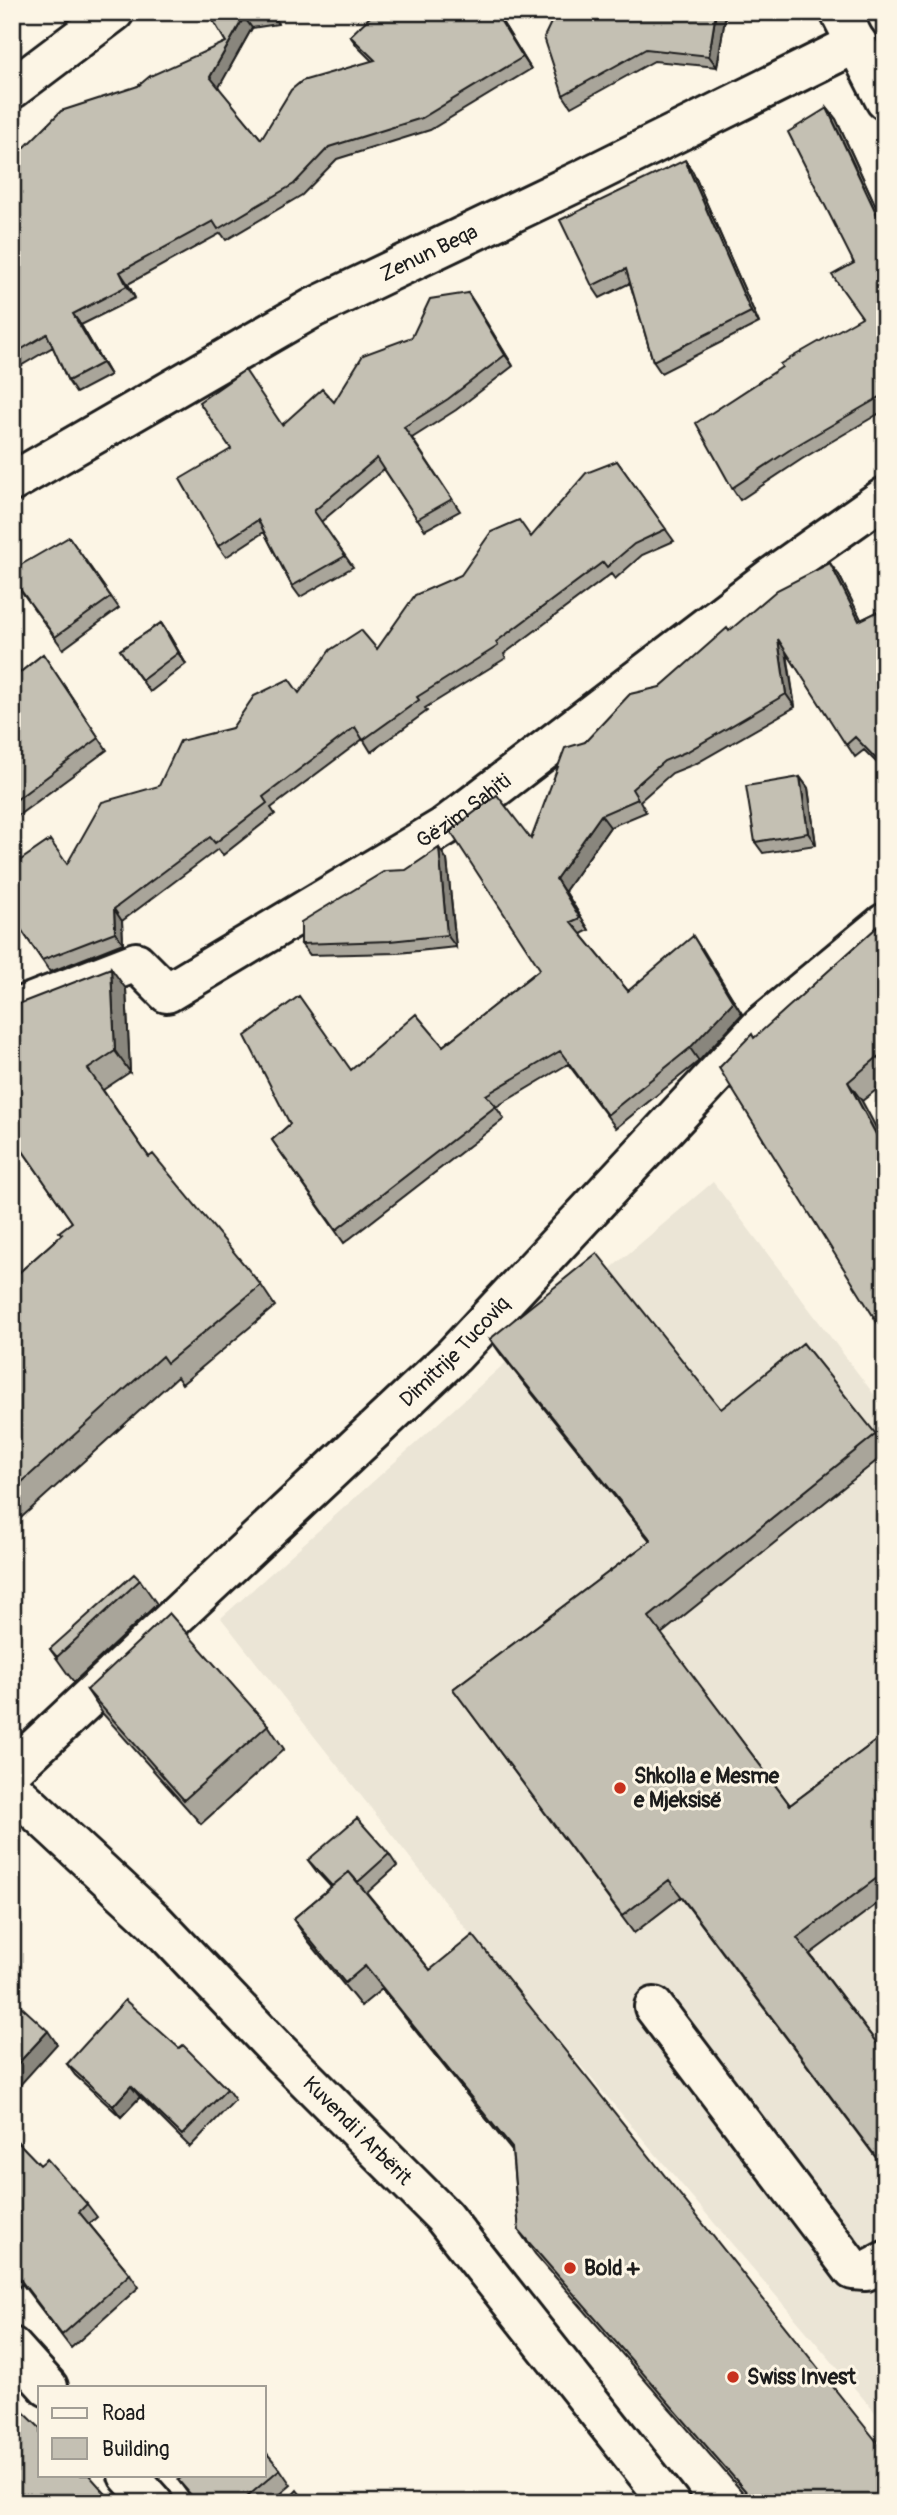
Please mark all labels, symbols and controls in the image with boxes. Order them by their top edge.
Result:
street label: Zenun Beqa [376,218,482,288]
street label: Gëzim Sahiti [411,767,516,854]
street label: Dimitrije Tucoviq [394,1291,515,1413]
place label: Shkolla e Mesme e Mjeksisë [633,1763,780,1814]
marker: Shkolla e Mesme e Mjeksisë [612,1780,628,1796]
street label: Kuvendi i Arbërit [297,2070,418,2191]
place label: Bold + [584,2255,640,2282]
marker: Bold + [562,2260,578,2276]
place label: Swiss Invest [747,2364,856,2391]
marker: Swiss Invest [725,2369,741,2385]
legend [38,2386,266,2476]
text: Road [102,2400,146,2427]
text: Building [102,2436,169,2463]

